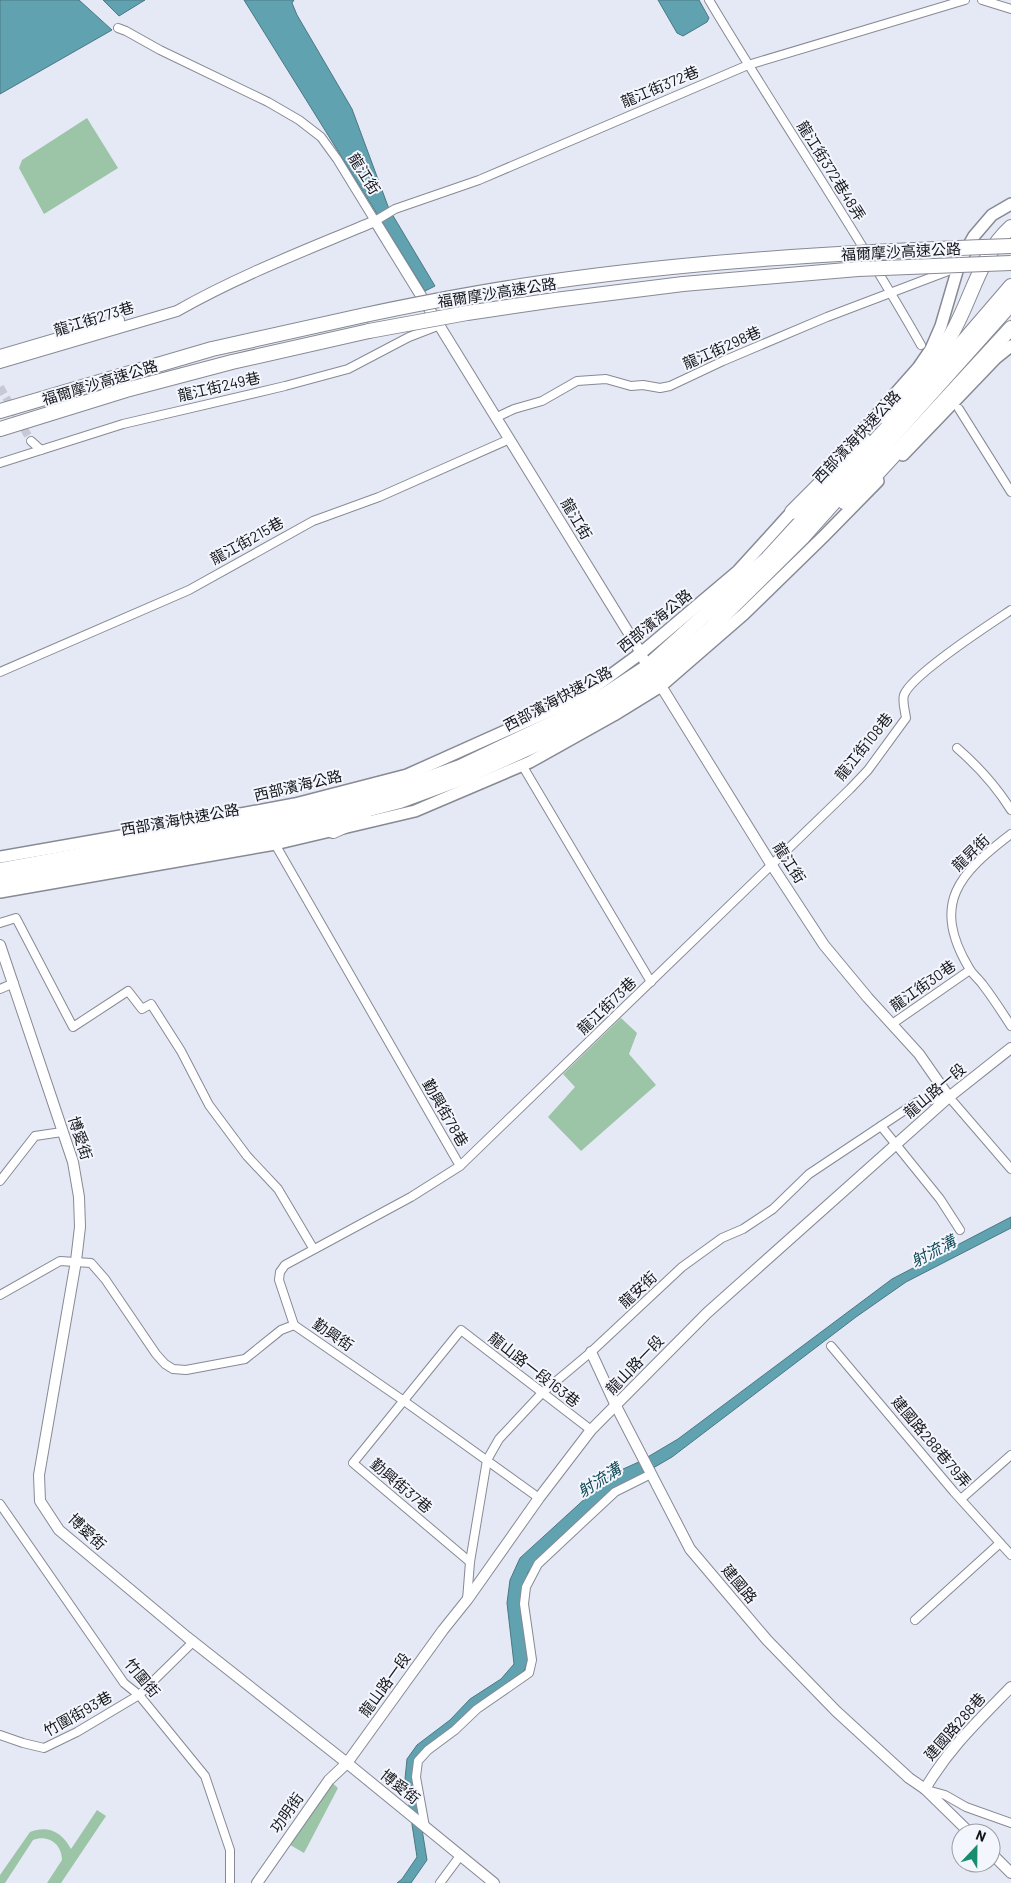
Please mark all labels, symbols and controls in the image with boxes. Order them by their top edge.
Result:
street label: 龍江街372巷 [618,62,701,111]
street label: 龍江街372巷48弄 [794,117,870,224]
street label: 龍江街 [345,150,384,197]
street label: 福爾摩沙高速公路 [841,239,961,263]
street label: 福爾摩沙高速公路 [436,274,558,310]
street label: 龍江街273巷 [51,297,136,339]
street label: 龍江街298巷 [680,322,763,372]
street label: 福爾摩沙高速公路 [40,356,160,408]
street label: 龍江街249巷 [176,368,262,404]
street label: 西部濱海快速公路 [809,386,904,486]
street label: 龍江街 [558,495,596,542]
street label: 龍江街215巷 [207,513,286,568]
street label: 西部濱海公路 [614,585,695,656]
street label: 西部濱海快速公路 [500,662,615,734]
street label: 龍江街108巷 [831,709,896,784]
street label: 西部濱海公路 [252,766,344,804]
street label: 西部濱海快速公路 [119,800,240,838]
street label: 龍昇街 [948,830,993,874]
street label: 龍江街 [770,839,810,886]
street label: 龍江街30巷 [886,956,959,1014]
street label: 龍江街73巷 [573,973,639,1038]
street label: 龍山路一段 [900,1059,969,1121]
street label: 勤興街78巷 [419,1076,472,1149]
street label: 博愛街 [65,1114,96,1162]
water label: 射流溝 [907,1230,960,1270]
street label: 龍安街 [615,1267,660,1311]
street label: 勤興街 [310,1314,357,1354]
street label: 龍山路一段163巷 [485,1328,584,1410]
street label: 龍山路一段 [602,1331,667,1398]
street label: 建國路288巷79弄 [888,1392,975,1491]
street label: 勤興街37巷 [367,1454,436,1516]
water label: 射流溝 [573,1457,626,1501]
street label: 博愛街 [65,1509,110,1553]
street label: 建國路 [718,1560,761,1606]
street label: 龍山路一段 [355,1649,414,1720]
street label: 竹圍街 [121,1654,164,1700]
street label: 竹圍街93巷 [40,1687,115,1739]
street label: 建國路288巷 [920,1689,988,1764]
street label: 博愛街 [377,1765,424,1807]
street label: 功明街 [266,1789,306,1836]
north arrow [951,1823,1001,1873]
text: N [974,1826,989,1845]

